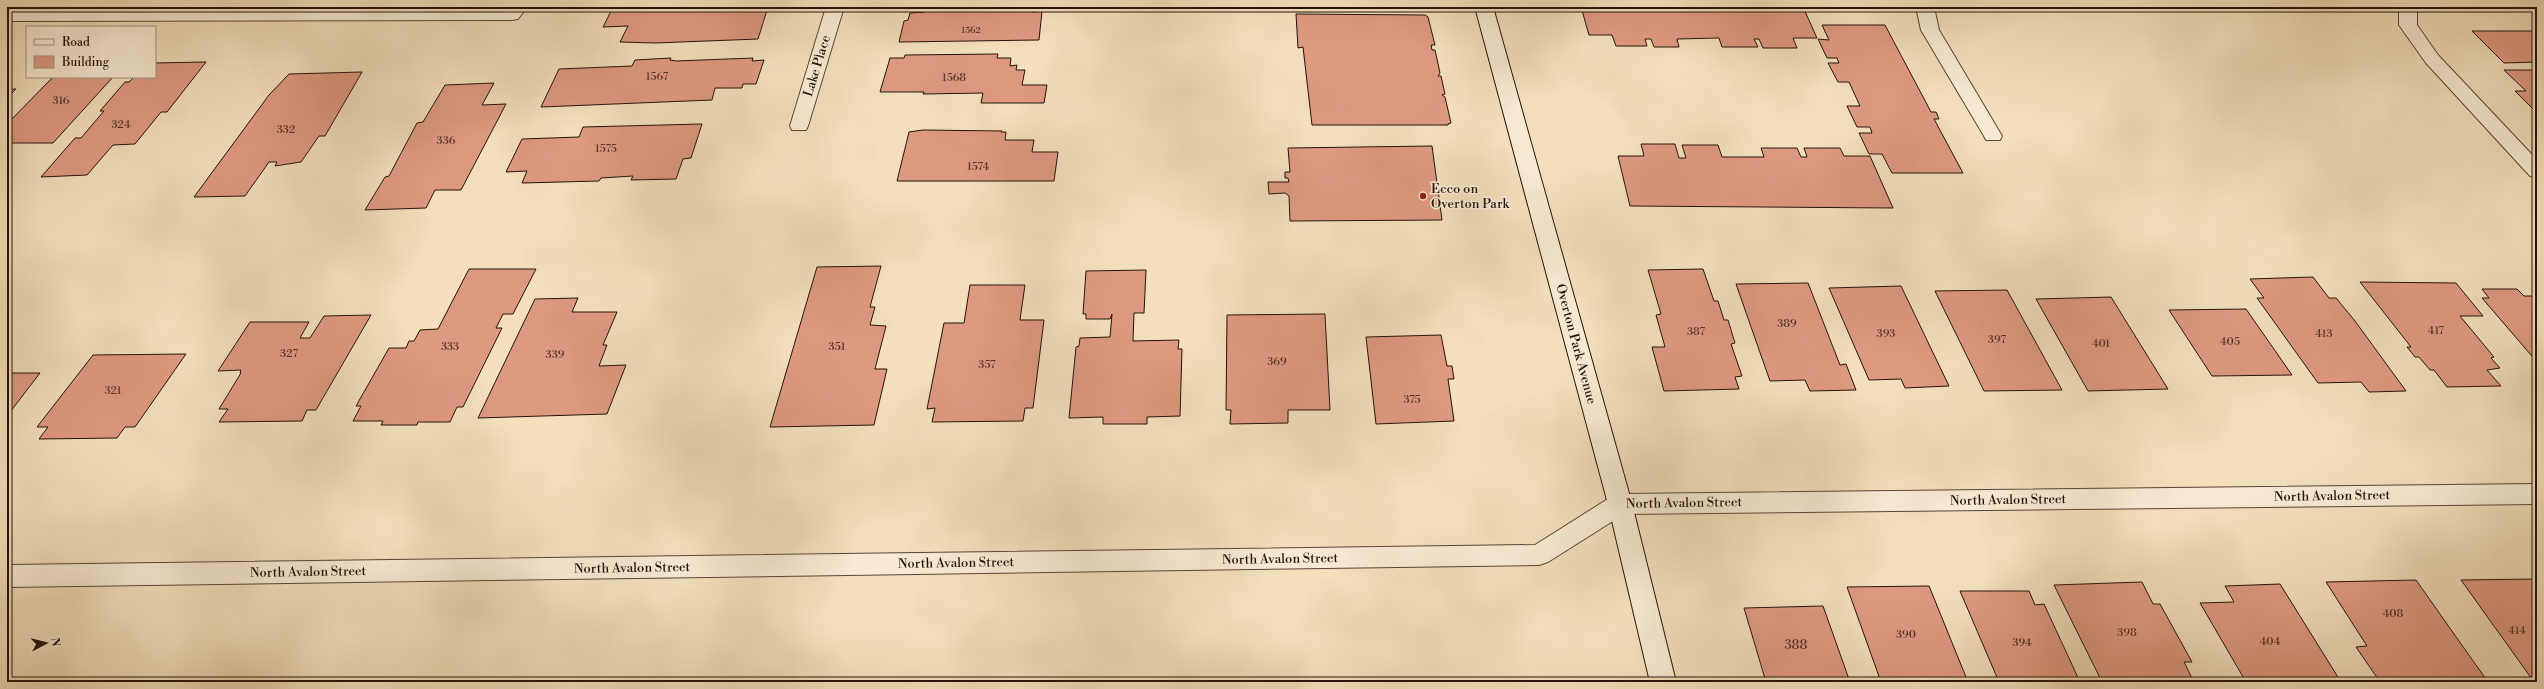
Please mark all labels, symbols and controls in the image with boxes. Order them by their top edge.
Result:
house number: 1562 [961,25,981,36]
legend [26,26,156,78]
street label: Lake Place [800,33,834,99]
text: Road [62,35,90,50]
text: Building [61,55,110,70]
house number: 1567 [646,70,669,84]
house number: 1568 [942,71,966,85]
house number: 316 [53,94,70,108]
house number: 324 [112,118,131,132]
house number: 332 [277,123,295,137]
house number: 336 [437,134,456,148]
house number: 1575 [595,142,617,156]
house number: 1574 [967,160,989,174]
place label: Ecco on Overton Park [1431,181,1510,212]
marker: Ecco on Overton Park [1418,191,1428,201]
street label: Overton Park Avenue [1552,282,1600,406]
house number: 389 [1777,317,1797,331]
house number: 417 [2428,324,2445,338]
house number: 387 [1687,325,1706,339]
house number: 393 [1877,327,1895,341]
house number: 413 [2315,327,2333,341]
house number: 397 [1988,333,2007,347]
house number: 405 [2220,335,2240,349]
house number: 401 [2092,337,2110,351]
house number: 333 [441,340,459,354]
house number: 351 [829,340,846,354]
house number: 327 [280,347,298,361]
house number: 339 [546,348,565,362]
house number: 369 [1267,355,1287,369]
house number: 357 [978,358,996,372]
house number: 321 [104,384,122,398]
house number: 375 [1403,393,1421,407]
street label: North Avalon Street [2274,487,2391,505]
street label: North Avalon Street [1950,491,2067,509]
street label: North Avalon Street [1626,494,1743,512]
street label: North Avalon Street [1222,550,1339,568]
street label: North Avalon Street [898,554,1015,572]
street label: North Avalon Street [574,559,691,577]
street label: North Avalon Street [250,563,367,581]
house number: 408 [2383,607,2404,621]
north arrow [26,623,66,663]
house number: 414 [2508,624,2526,638]
house number: 398 [2117,626,2137,640]
house number: 390 [1896,628,1916,642]
house number: 404 [2260,635,2281,649]
house number: 394 [2012,636,2032,650]
text: N [47,637,62,647]
house number: 388 [1784,637,1808,653]

